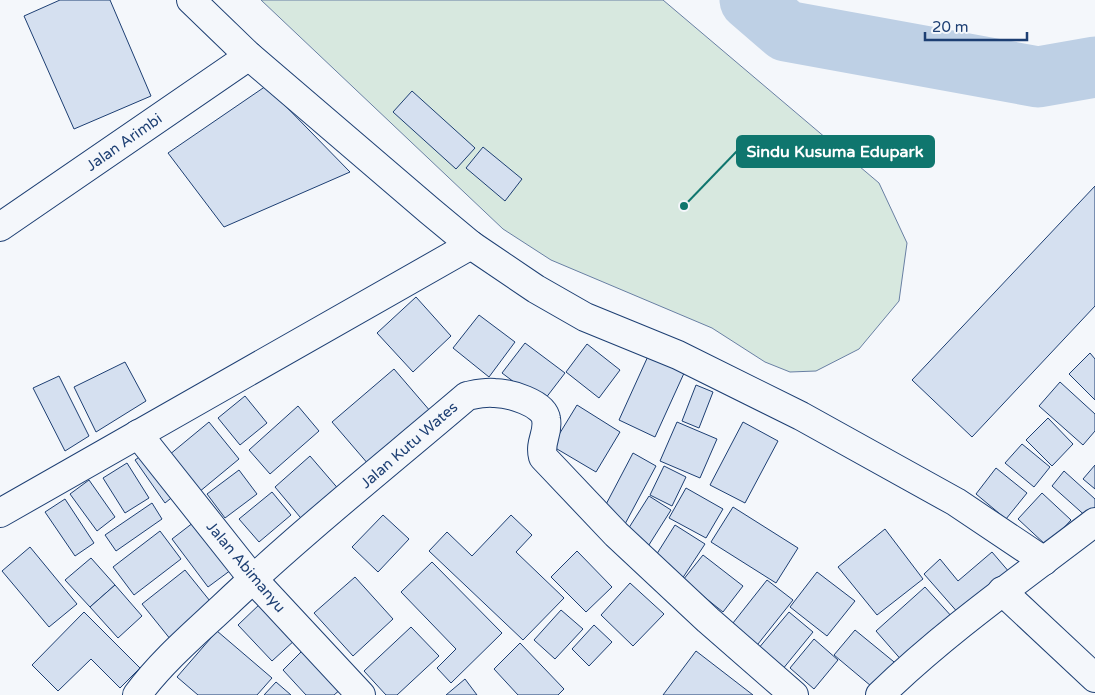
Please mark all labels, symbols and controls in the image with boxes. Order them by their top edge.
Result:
scale bar [925,10,1028,42]
text: 20 m [932,18,969,36]
street label: Jalan Arimbi [83,109,165,175]
callout: Sindu Kusuma Edupark [737,136,934,167]
text: Sindu Kusuma Edupark [747,142,924,162]
street label: Jalan Kutu Wates [357,398,461,492]
street label: Jalan Abimanyu [203,518,289,616]

